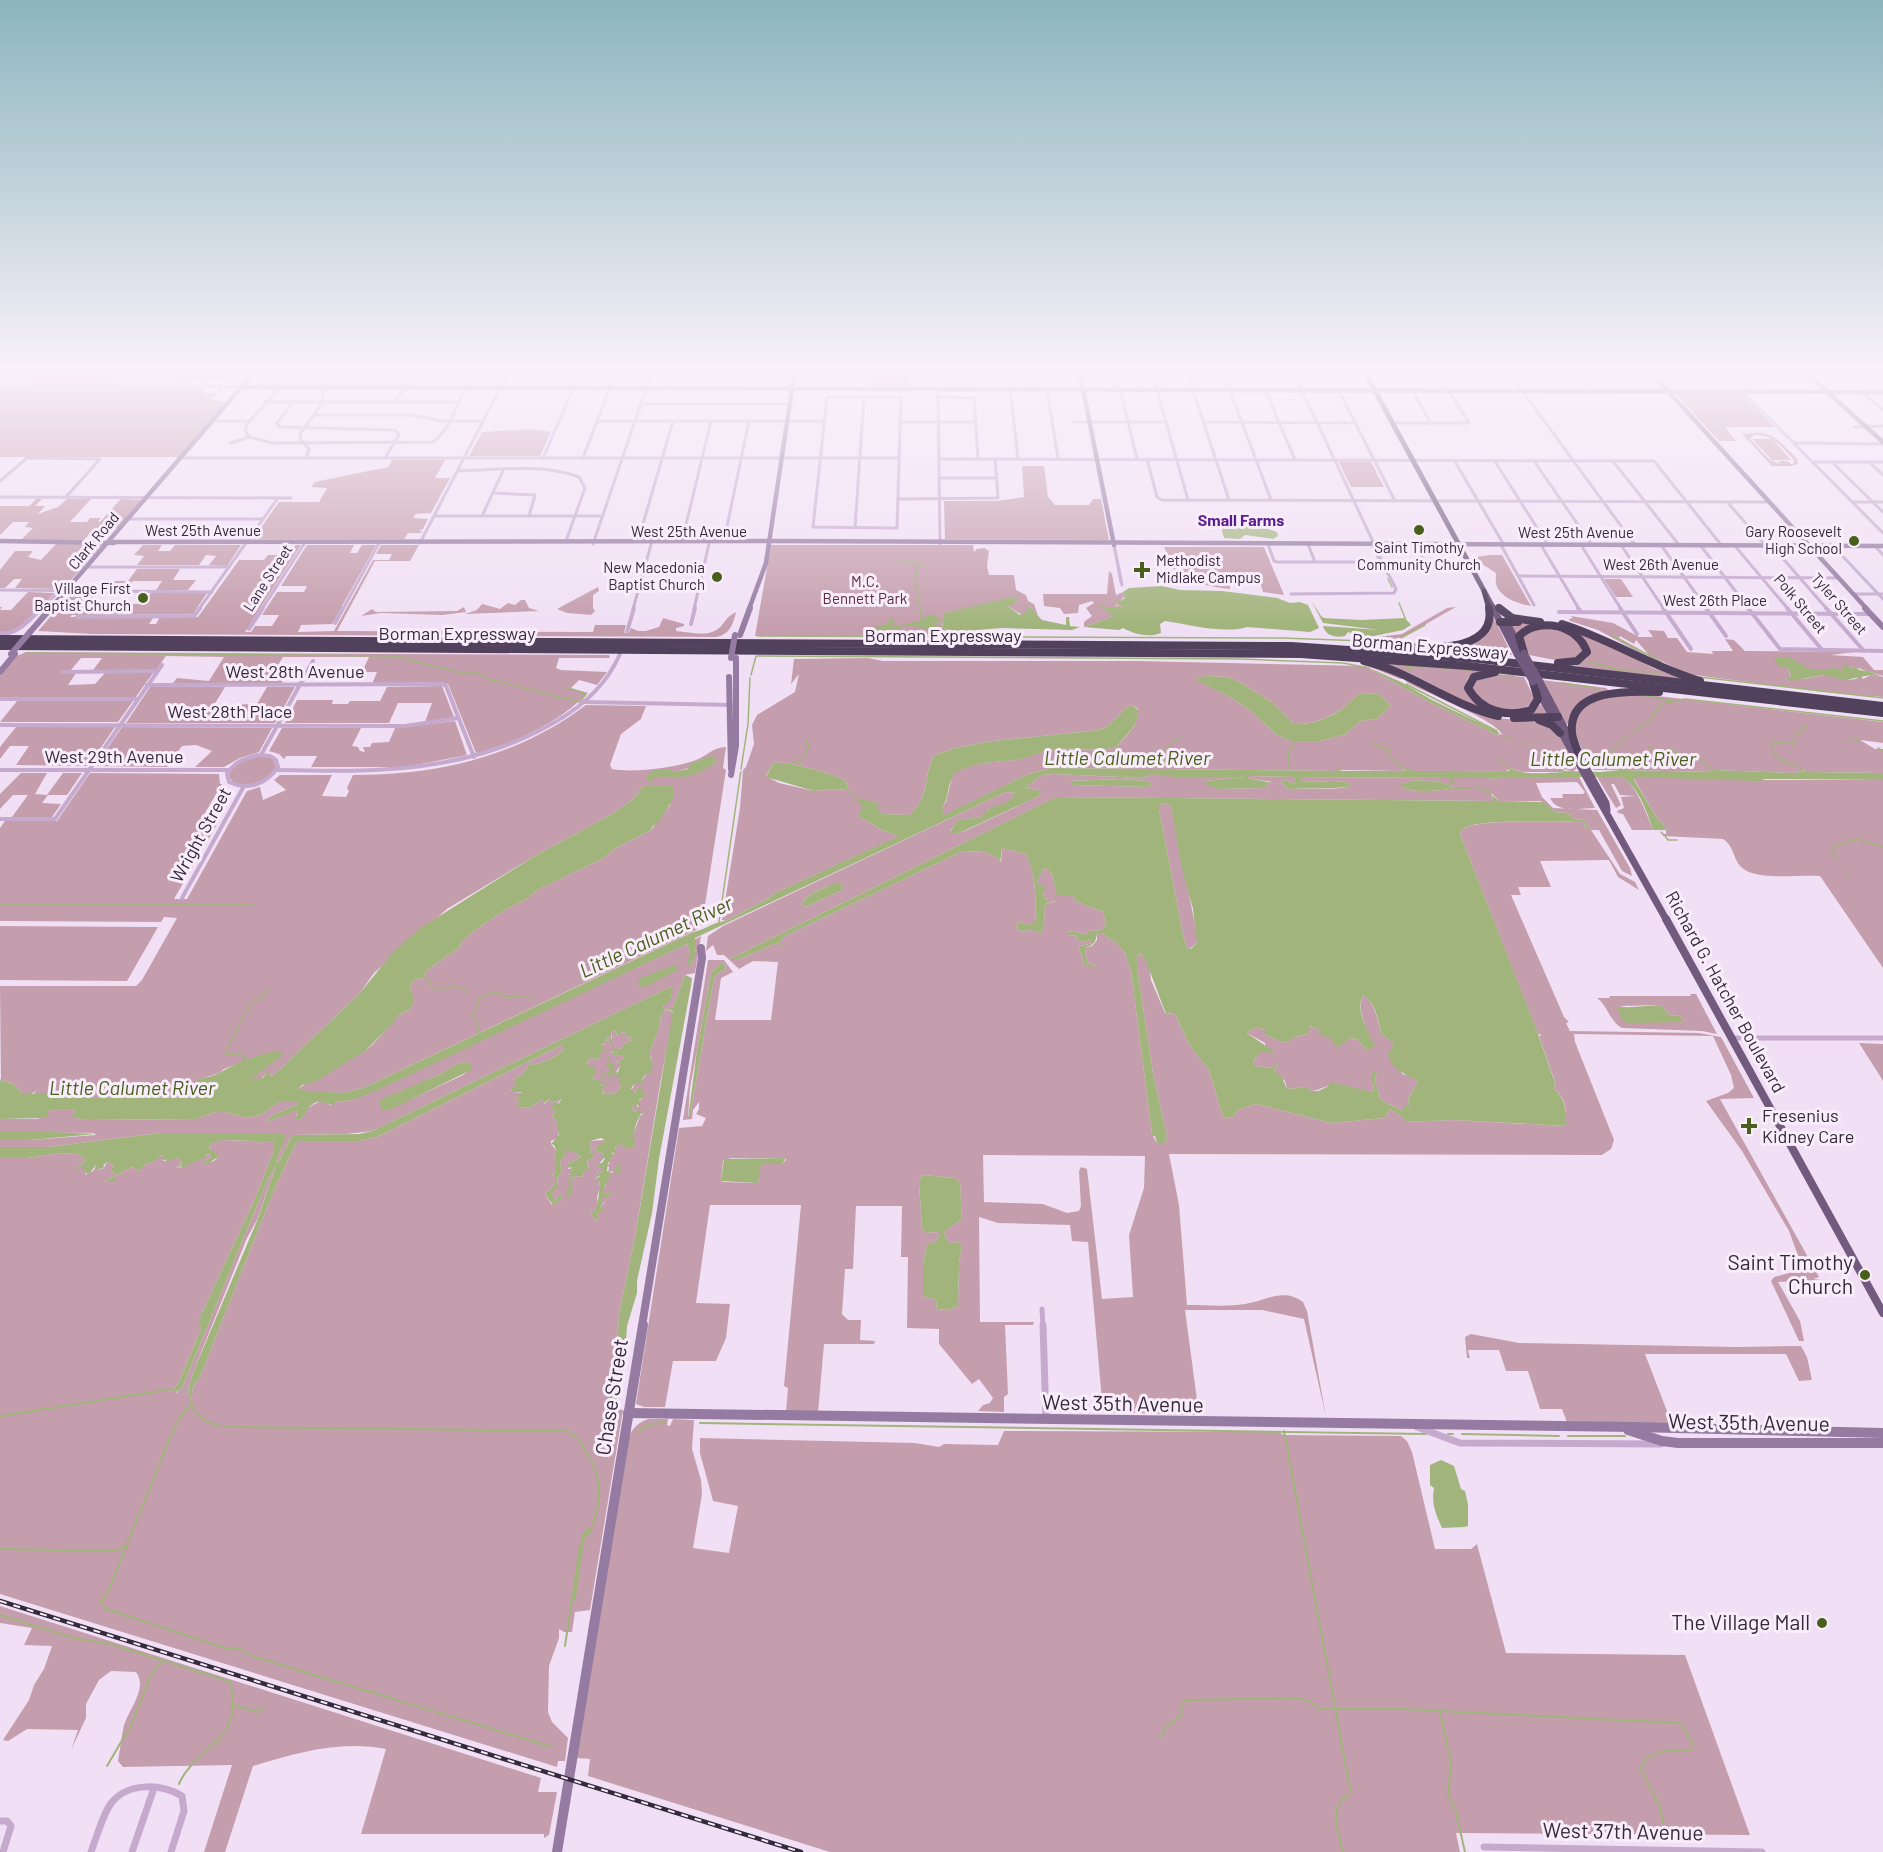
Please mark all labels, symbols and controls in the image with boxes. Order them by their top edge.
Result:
street label: Clark Road [64,508,122,573]
district label: Small Farms [1198,510,1284,529]
street label: West 25th Avenue [145,521,261,539]
street label: West 25th Avenue [631,522,747,540]
place label: Gary Roosevelt High School [1745,522,1842,557]
marker: Saint Timothy Community Church [1412,523,1426,537]
street label: West 25th Avenue [1518,523,1634,541]
marker: Gary Roosevelt High School [1847,534,1861,548]
place label: Saint Timothy Community Church [1357,538,1481,573]
street label: Lane Street [239,541,295,614]
place label: Methodist Midlake Campus [1156,551,1261,586]
street label: West 26th Avenue [1603,555,1719,573]
place label: New Macedonia Baptist Church [603,558,705,593]
marker: Methodist Midlake Campus [1133,561,1151,579]
street label: Tyler Street [1808,569,1871,638]
marker: New Macedonia Baptist Church [710,570,724,584]
street label: Polk Street [1771,570,1831,637]
park label: M.C. Bennett Park [823,572,908,607]
place label: Village First Baptist Church [34,579,131,614]
marker: Village First Baptist Church [136,591,150,605]
street label: West 26th Place [1663,591,1767,609]
street label: Borman Expressway [379,622,536,644]
street label: Borman Expressway [865,624,1022,646]
street label: Borman Expressway [1351,628,1509,664]
street label: West 28th Avenue [225,660,365,682]
street label: West 28th Place [168,700,292,722]
street label: West 29th Avenue [44,745,184,767]
water label: Little Calumet River [1044,745,1211,769]
water label: Little Calumet River [1530,746,1697,770]
street label: Wright Street [165,783,235,886]
street label: Richard G. Hatcher Boulevard [1661,887,1791,1096]
water label: Little Calumet River [575,890,737,982]
water label: Little Calumet River [49,1075,216,1099]
place label: Fresenius Kidney Care [1762,1104,1854,1147]
marker: Fresenius Kidney Care [1740,1117,1758,1135]
place label: Saint Timothy Church [1728,1249,1853,1298]
marker: Saint Timothy Church [1858,1268,1872,1282]
street label: Chase Street [589,1337,632,1457]
street label: West 35th Avenue [1042,1389,1204,1416]
street label: West 35th Avenue [1668,1408,1830,1435]
place label: The Village Mall [1671,1609,1810,1634]
marker: The Village Mall [1815,1616,1829,1630]
street label: West 37th Avenue [1542,1817,1704,1844]

